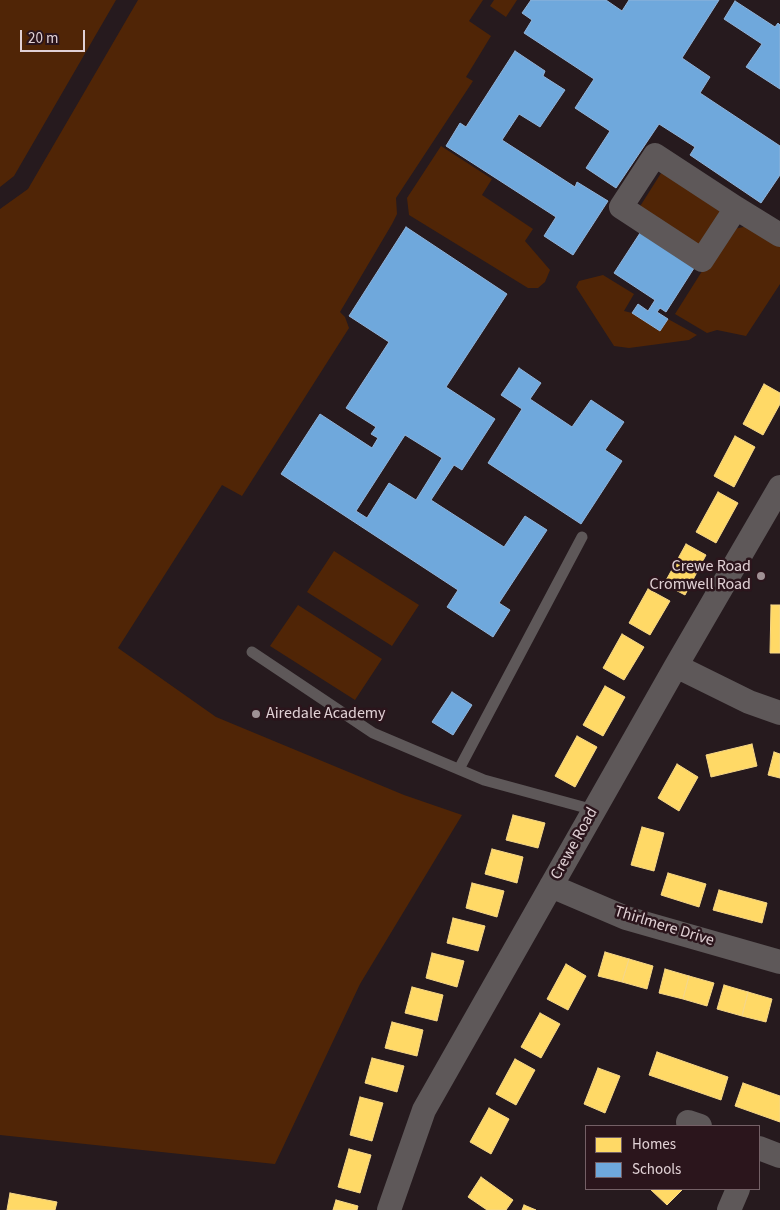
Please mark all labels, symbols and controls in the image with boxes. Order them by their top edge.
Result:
scale bar [22,20,88,52]
text: 20 m [28,28,58,49]
place label: Crewe Road Cromwell Road [649,557,751,595]
marker: Crewe Road Cromwell Road [755,570,767,582]
place label: Airedale Academy [266,704,386,724]
marker: Airedale Academy [250,708,262,720]
street label: Crewe Road [547,805,603,883]
street label: Thirlmere Drive [612,903,716,951]
legend [585,1125,760,1190]
text: Homes [632,1134,676,1155]
text: Schools [632,1159,681,1180]

